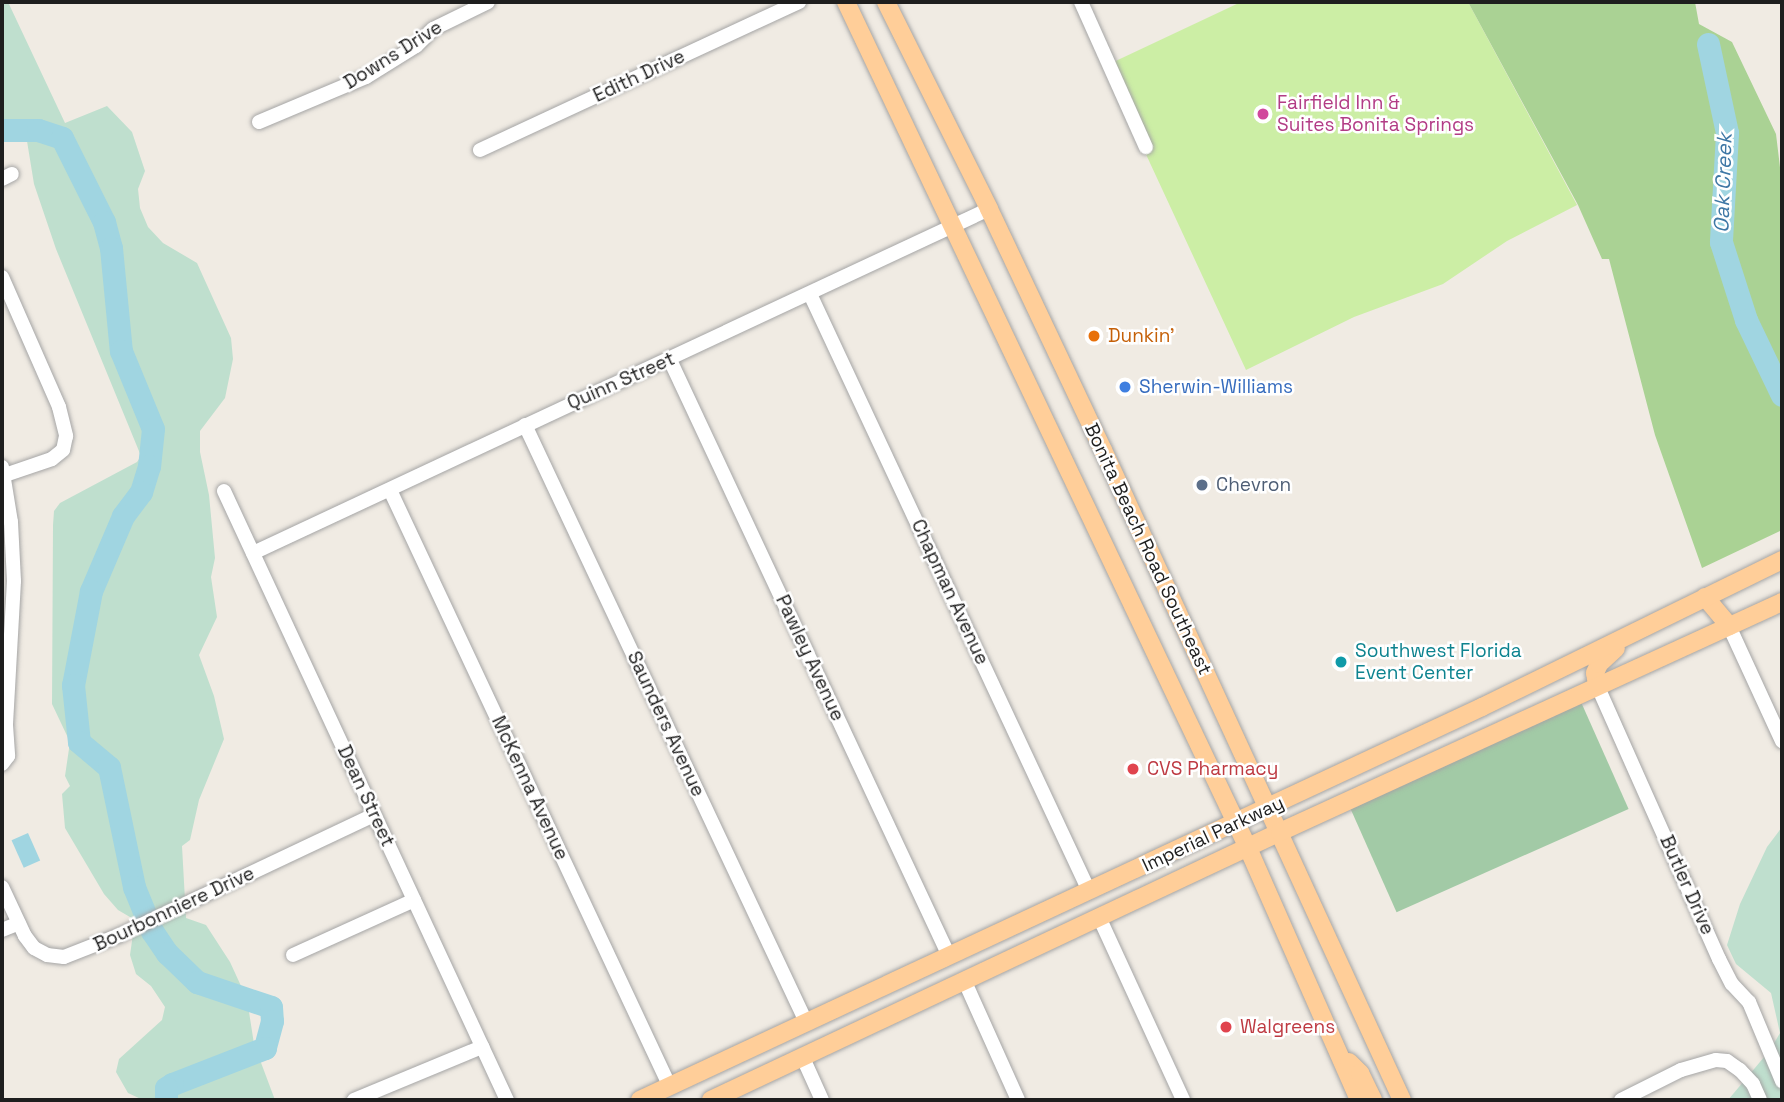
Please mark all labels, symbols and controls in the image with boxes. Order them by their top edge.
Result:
street label: Downs Drive [340,16,446,94]
street label: Edith Drive [590,45,688,107]
place label: Fairfield Inn & Suites Bonita Springs [1277,92,1474,136]
marker: Fairfield Inn & Suites Bonita Springs [1255,106,1271,122]
water label: Oak Creek [1709,133,1737,233]
place label: Dunkin' [1108,325,1175,347]
marker: Dunkin' [1086,328,1102,344]
street label: Quinn Street [564,347,678,415]
place label: Sherwin-Williams [1139,376,1293,398]
marker: Sherwin-Williams [1117,379,1133,395]
street label: Bonita Beach Road Southeast [1080,420,1216,678]
place label: Chevron [1216,474,1291,496]
marker: Chevron [1194,477,1210,493]
street label: Chapman Avenue [906,516,994,668]
street label: Pawley Avenue [771,591,849,725]
place label: Southwest Florida Event Center [1355,640,1522,684]
street label: Saunders Avenue [622,648,710,800]
marker: Southwest Florida Event Center [1333,654,1349,670]
street label: McKenna Avenue [487,712,573,864]
street label: Dean Street [333,742,399,850]
place label: CVS Pharmacy [1147,758,1278,780]
marker: CVS Pharmacy [1125,761,1141,777]
street label: Imperial Parkway [1139,791,1287,877]
street label: Butler Drive [1655,832,1719,938]
street label: Bourbonniere Drive [90,862,258,956]
place label: Walgreens [1240,1016,1335,1038]
marker: Walgreens [1218,1019,1234,1035]

